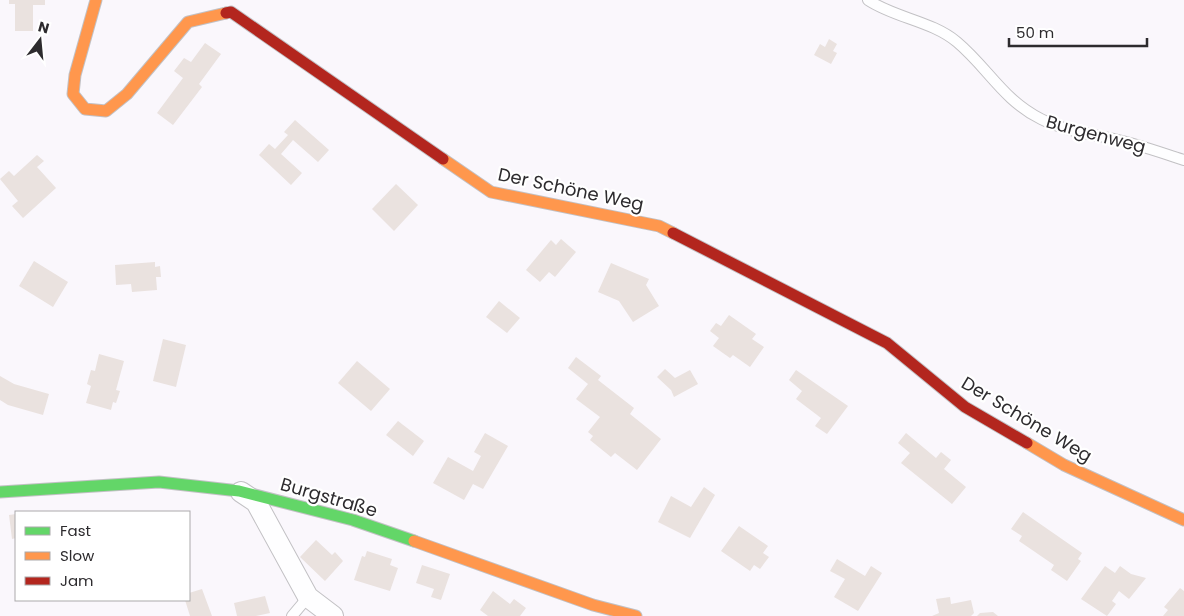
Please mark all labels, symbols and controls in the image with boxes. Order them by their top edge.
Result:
north arrow [15,15,65,65]
scale bar [1009,15,1146,47]
text: N [36,16,51,39]
text: 50 m [1016,22,1054,43]
street label: Burgenweg [1043,109,1149,159]
street label: Der Schöne Weg [496,161,646,217]
street label: Der Schöne Weg [957,370,1097,468]
street label: Burgstraße [278,471,380,523]
legend [15,511,190,601]
text: Fast [60,520,91,541]
text: Slow [60,545,95,566]
text: Jam [60,570,94,591]

